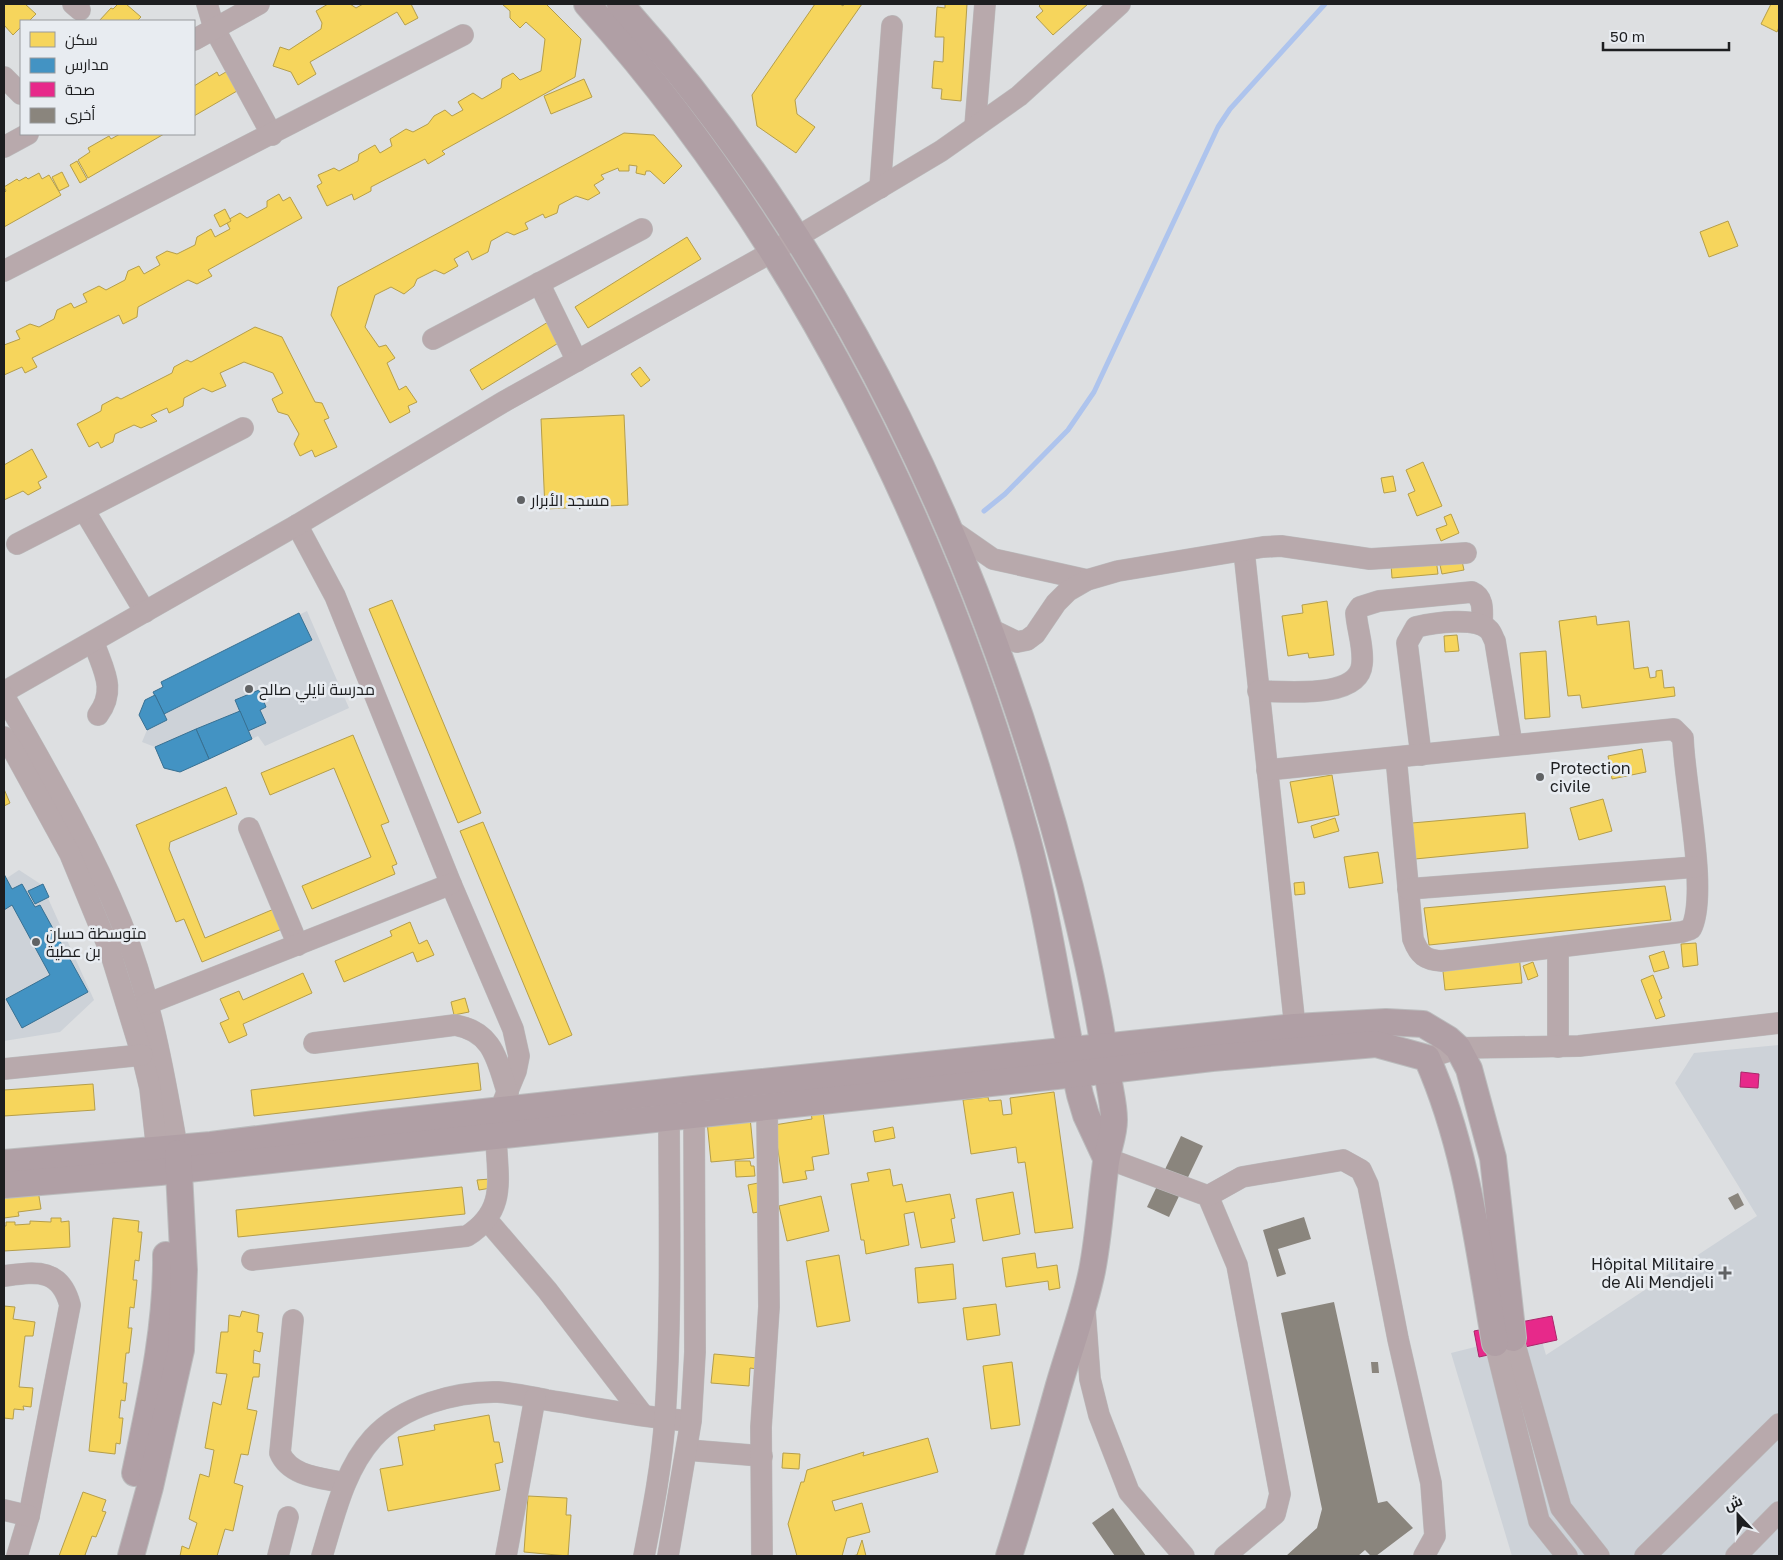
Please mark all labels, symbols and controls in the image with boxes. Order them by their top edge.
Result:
legend [20,20,195,135]
scale bar [1603,20,1729,52]
text: 50 m [1610,27,1645,45]
text: سكن [65,30,98,50]
text: مدارس [65,55,109,75]
text: صحة [65,80,95,98]
text: أخرى [65,105,95,125]
place label: مسجد الأبرار [530,490,609,510]
marker: مسجد الأبرار [515,494,527,506]
place label: مدرسة نايلي صالح [259,679,375,703]
marker: مدرسة نايلي صالح [243,683,255,695]
place label: Protection civile [1550,758,1631,796]
marker: Protection civile [1534,771,1546,783]
place label: متوسطة حسان بن عطية [46,923,147,962]
marker: متوسطة حسان بن عطية [30,936,42,948]
place label: Hôpital Militaire de Ali Mendjeli [1591,1254,1714,1292]
marker: Hôpital Militaire de Ali Mendjeli [1718,1266,1732,1280]
north arrow [1713,1490,1763,1540]
text: ش [1721,1491,1745,1515]

